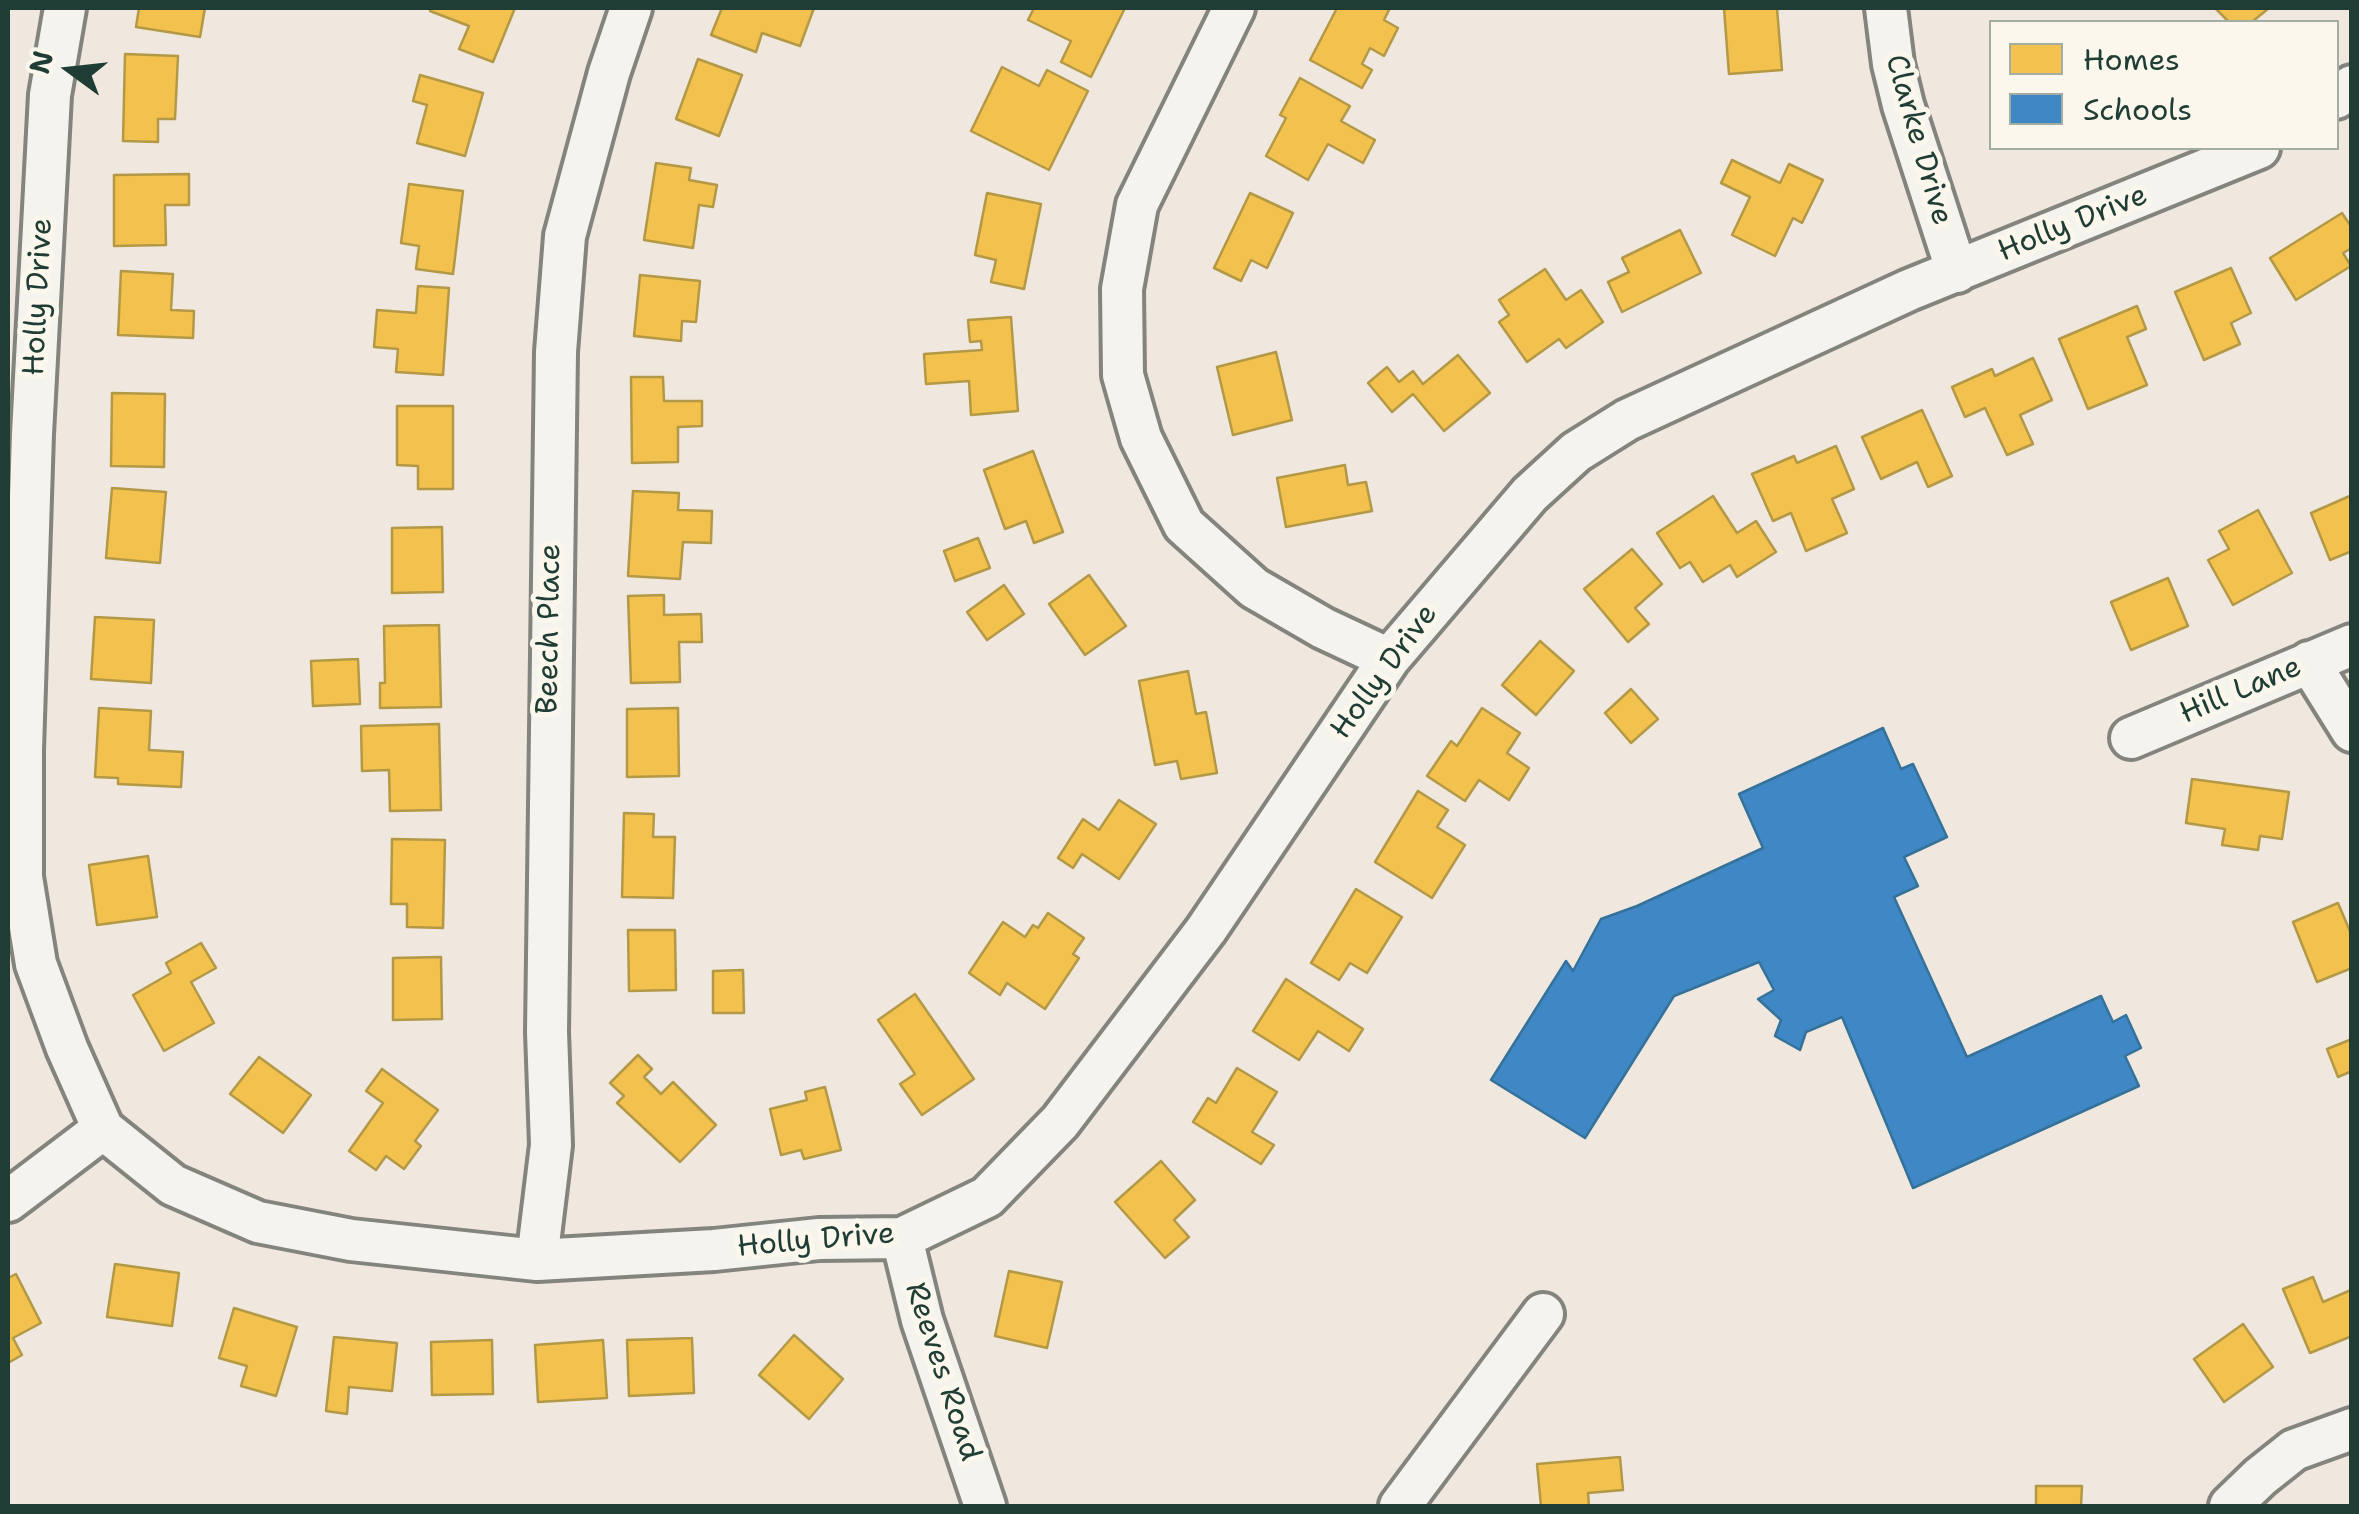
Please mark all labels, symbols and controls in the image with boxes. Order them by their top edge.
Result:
north arrow [20,20,120,120]
legend [1989,20,2339,150]
text: Homes [2083,39,2180,80]
text: N [20,47,62,78]
street label: Clarke Drive [1877,51,1959,229]
text: Schools [2083,89,2192,130]
street label: Holly Drive [1993,178,2153,270]
street label: Holly Drive [17,217,61,377]
street label: Beech Place [531,543,569,715]
street label: Holly Drive [1324,597,1446,747]
street label: Hill Lane [2175,649,2307,733]
street label: Holly Drive [736,1216,896,1266]
street label: Reeves Road [896,1278,988,1466]

